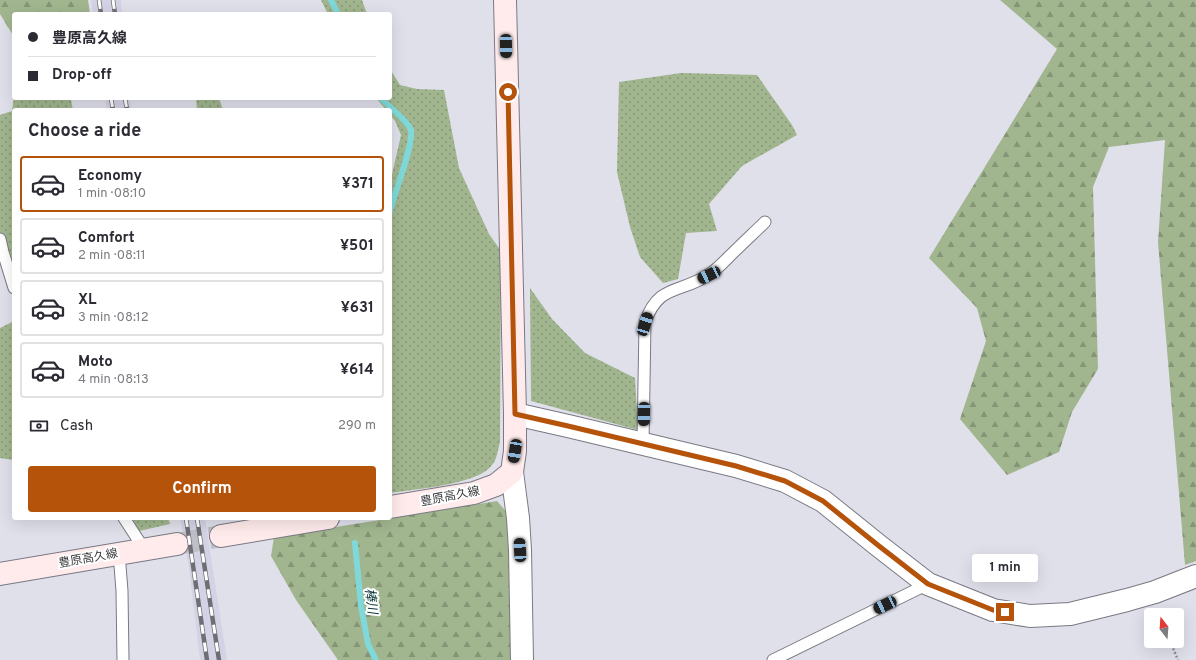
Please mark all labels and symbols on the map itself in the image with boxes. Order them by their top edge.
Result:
car [500,34,512,58]
route start [499,83,517,101]
car [696,264,722,286]
car [636,311,654,337]
car [638,402,650,426]
car [507,438,523,464]
street label: 豊原高久線 [419,483,481,511]
car [513,538,527,562]
street label: 豊原高久線 [57,546,119,572]
callout: 1 min [972,554,1038,582]
water label: 棒川 [360,587,380,617]
car [872,594,898,616]
route end [996,603,1014,621]
north arrow [1144,608,1184,648]

